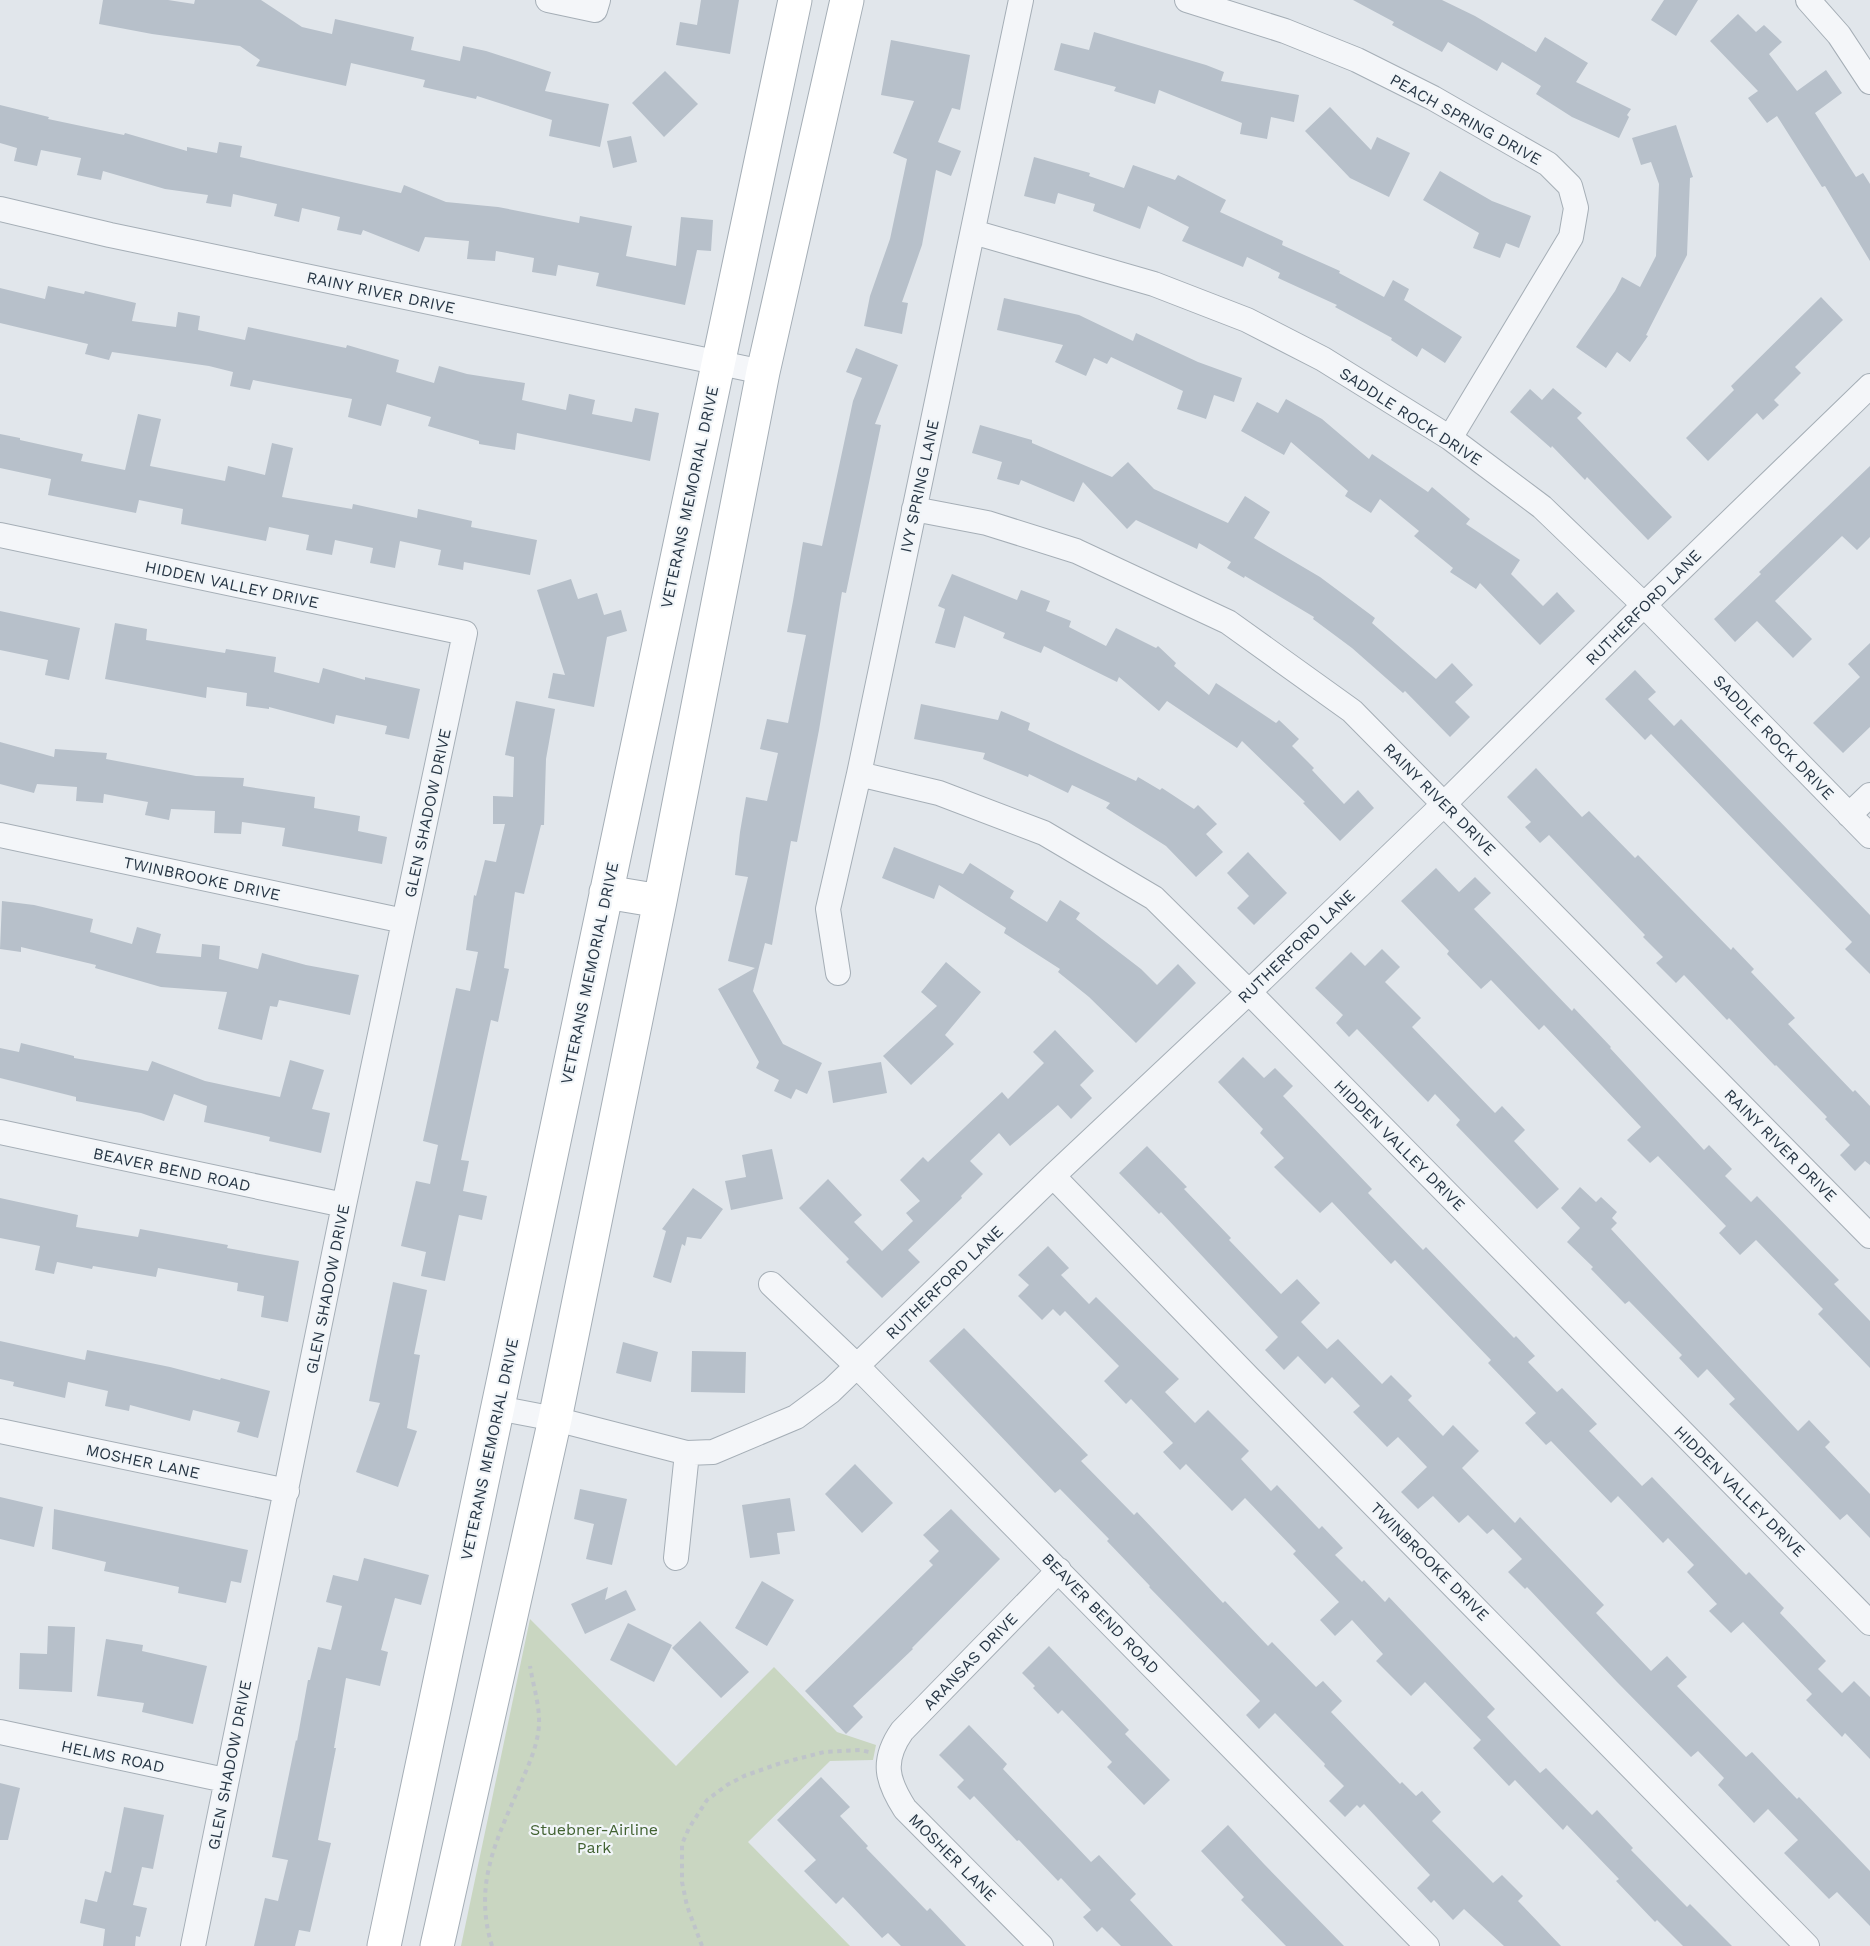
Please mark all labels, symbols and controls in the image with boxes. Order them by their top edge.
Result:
street label: PEACH SPRING DRIVE [1387,70,1545,169]
street label: RAINY RIVER DRIVE [305,267,457,317]
street label: SADDLE ROCK DRIVE [1336,363,1485,470]
street label: VETERANS MEMORIAL DRIVE [657,384,722,610]
street label: IVY SPRING LANE [896,418,943,554]
street label: RUTHERFORD LANE [1582,546,1705,669]
street label: HIDDEN VALLEY DRIVE [143,557,321,612]
street label: SADDLE ROCK DRIVE [1709,671,1838,804]
street label: GLEN SHADOW DRIVE [400,727,455,899]
street label: RAINY RIVER DRIVE [1379,739,1500,860]
street label: TWINBROOKE DRIVE [122,853,282,904]
street label: VETERANS MEMORIAL DRIVE [557,860,622,1086]
street label: RUTHERFORD LANE [1234,886,1359,1007]
street label: HIDDEN VALLEY DRIVE [1330,1076,1469,1215]
street label: RAINY RIVER DRIVE [1720,1085,1841,1206]
street label: BEAVER BEND ROAD [91,1144,252,1195]
street label: GLEN SHADOW DRIVE [302,1203,353,1376]
street label: RUTHERFORD LANE [882,1222,1007,1343]
street label: VETERANS MEMORIAL DRIVE [457,1336,522,1562]
street label: HIDDEN VALLEY DRIVE [1670,1422,1809,1561]
street label: MOSHER LANE [84,1440,202,1483]
street label: TWINBROOKE DRIVE [1366,1498,1493,1625]
street label: BEAVER BEND ROAD [1038,1549,1163,1678]
street label: ARANSAS DRIVE [919,1609,1021,1714]
street label: GLEN SHADOW DRIVE [204,1679,255,1852]
street label: HELMS ROAD [59,1736,166,1777]
street label: MOSHER LANE [905,1810,1000,1905]
park label: Stuebner-Airline Park [530,1820,658,1857]

